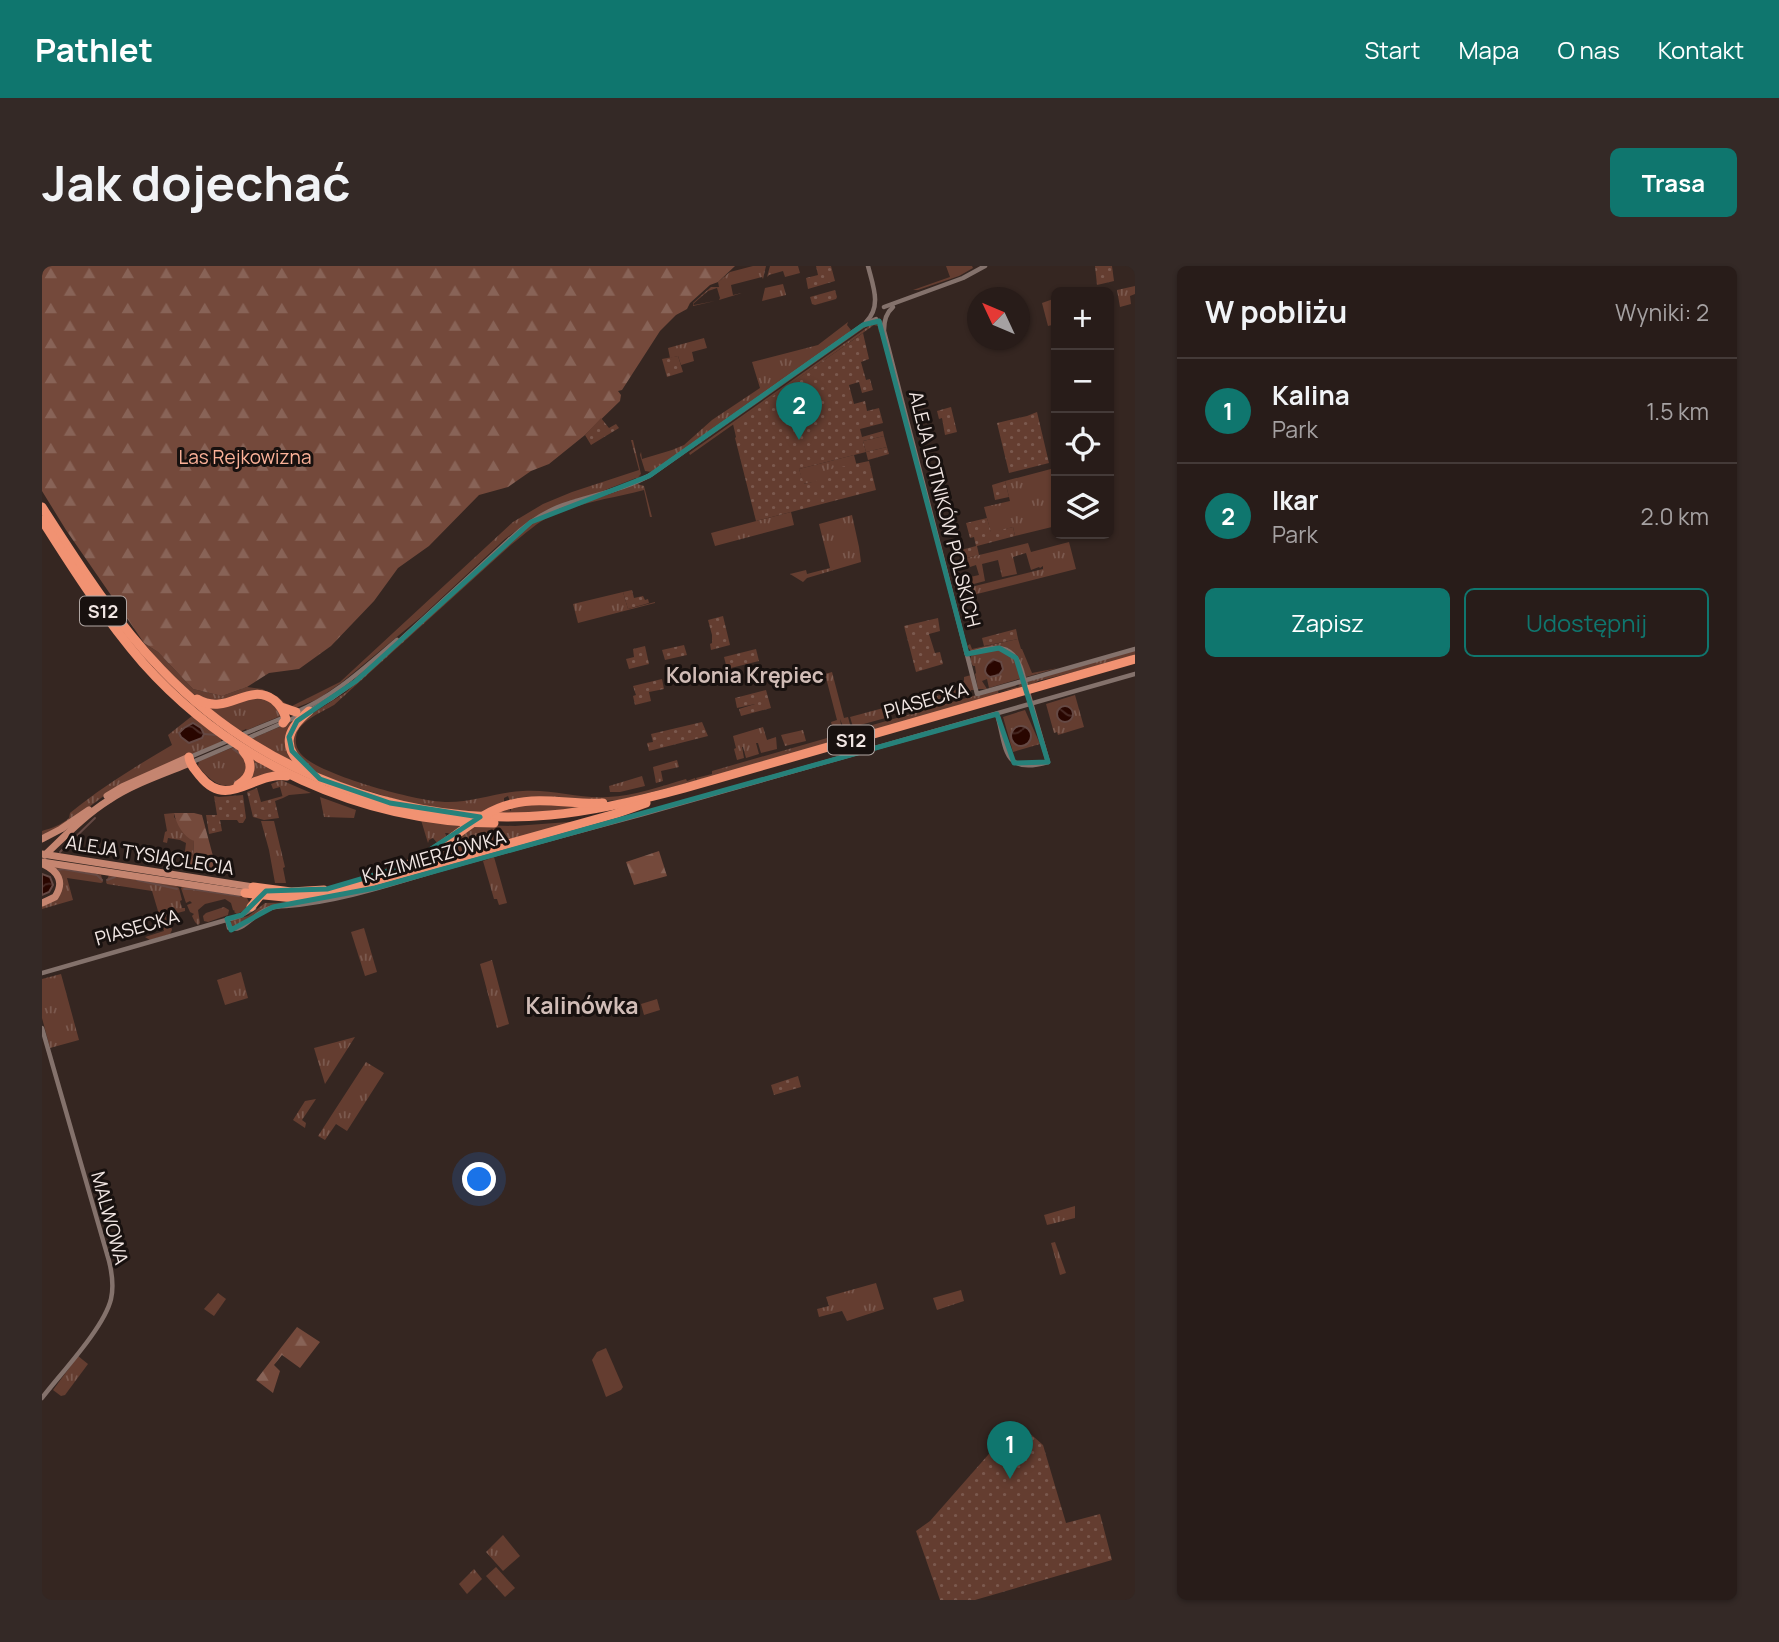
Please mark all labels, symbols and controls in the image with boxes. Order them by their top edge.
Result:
text: Pathlet [35,27,153,72]
text: Start [1364,33,1420,66]
text: Mapa [1458,33,1519,66]
text: O nas [1557,33,1620,66]
text: Kontakt [1658,33,1744,66]
button: Trasa [1610,148,1737,217]
text: Jak dojechać [42,149,350,216]
north arrow [967,287,1030,350]
map controls [1051,287,1114,539]
button: + [1051,287,1114,350]
text: W pobliżu [1205,291,1347,332]
text: Wyniki: 2 [1615,296,1709,328]
button: − [1051,350,1114,413]
text: Kalina [1272,377,1350,413]
pin: 2 [776,382,822,440]
street label: ALEJA LOTNIKÓW POLSKICH [903,388,987,630]
text: 1 [1223,395,1233,427]
text: 1.5 km [1646,395,1709,427]
button: locate [1051,413,1114,476]
text: Park [1272,413,1318,445]
park label: Las Rejkowizna [179,444,311,470]
button: layers [1051,476,1114,539]
text: Ikar [1272,482,1319,518]
text: 2 [1221,500,1235,532]
text: 2.0 km [1641,500,1709,532]
text: Park [1272,518,1318,550]
button: Zapisz [1205,588,1450,657]
button: Udostępnij [1464,588,1709,657]
road number: S12 [80,596,126,626]
district label: Kolonia Krępiec [666,661,824,689]
street label: PIASECKA [881,676,971,724]
road number: S12 [828,726,874,754]
street label: KAZIMIERZÓWKA [359,823,509,889]
street label: ALEJA TYSIĄCLECIA [64,829,236,881]
street label: PIASECKA [92,903,182,951]
district label: Kalinówka [525,989,639,1021]
your location [462,1162,496,1196]
street label: MALWOWA [85,1169,135,1267]
pin: 1 [987,1421,1033,1479]

